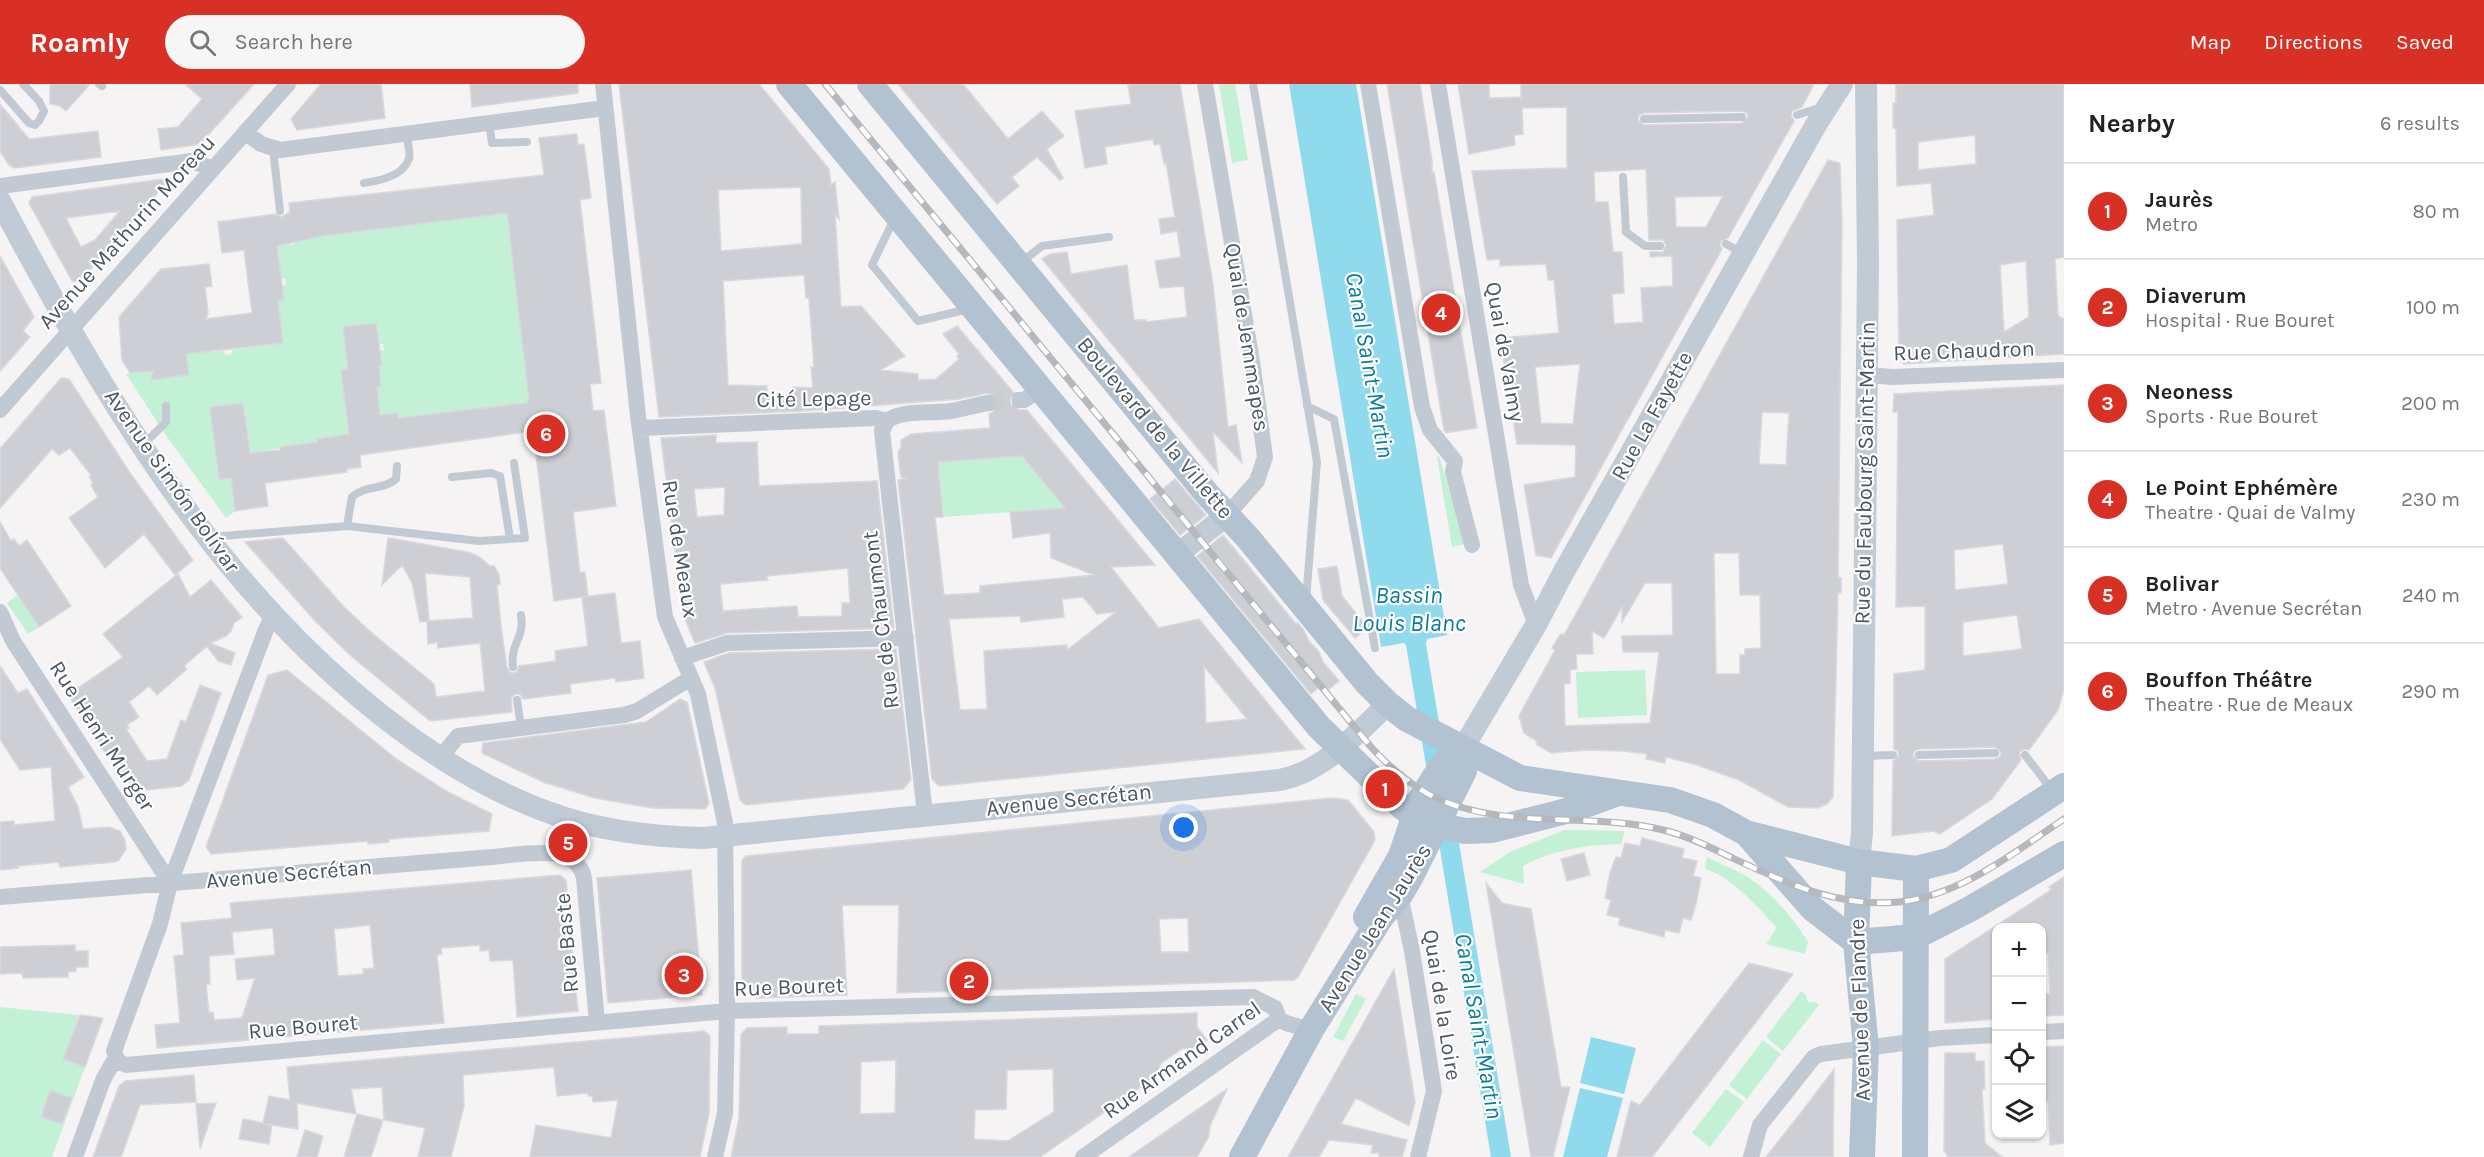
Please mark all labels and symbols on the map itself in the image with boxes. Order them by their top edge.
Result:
street label: Avenue Mathurin Moreau [33,130,221,334]
street label: Quai de Jemmapes [1219,241,1275,433]
water label: Canal Saint-Martin [1340,270,1400,460]
street label: Quai de Valmy [1480,280,1530,424]
pin: 4 [1422,290,1460,336]
street label: Rue du Faubourg Saint-Martin [1849,321,1881,625]
street label: Boulevard de la Villette [1071,332,1239,524]
street label: Rue Chaudron [1893,336,2035,366]
street label: Rue La Fayette [1606,347,1698,485]
street label: Avenue Simón Bolívar [99,384,245,578]
street label: Cité Lepage [756,385,872,413]
pin: 6 [526,412,566,456]
street label: Rue de Meaux [656,478,704,620]
street label: Rue de Chaumont [857,529,905,711]
water label: Bassin Louis Blanc [1352,581,1466,637]
street label: Rue Henri Murger [44,656,160,816]
pin: 1 [1366,766,1404,812]
street label: Avenue Secrétan [985,778,1153,822]
your location [1169,813,1198,842]
pin: 5 [548,820,588,866]
street label: Avenue Jean Jaurès [1313,839,1437,1017]
street label: Avenue Secrétan [205,854,373,894]
street label: Rue Baste [550,892,584,994]
street label: Avenue de Flandre [1844,918,1876,1102]
street label: Quai de la Loire [1417,928,1467,1082]
water label: Canal Saint-Martin [1449,931,1509,1121]
pin: 3 [664,952,704,998]
pin: 2 [950,958,988,1004]
street label: Rue Bouret [734,972,844,1002]
street label: Rue Armand Carrel [1098,996,1266,1124]
street label: Rue Bouret [247,1009,359,1045]

